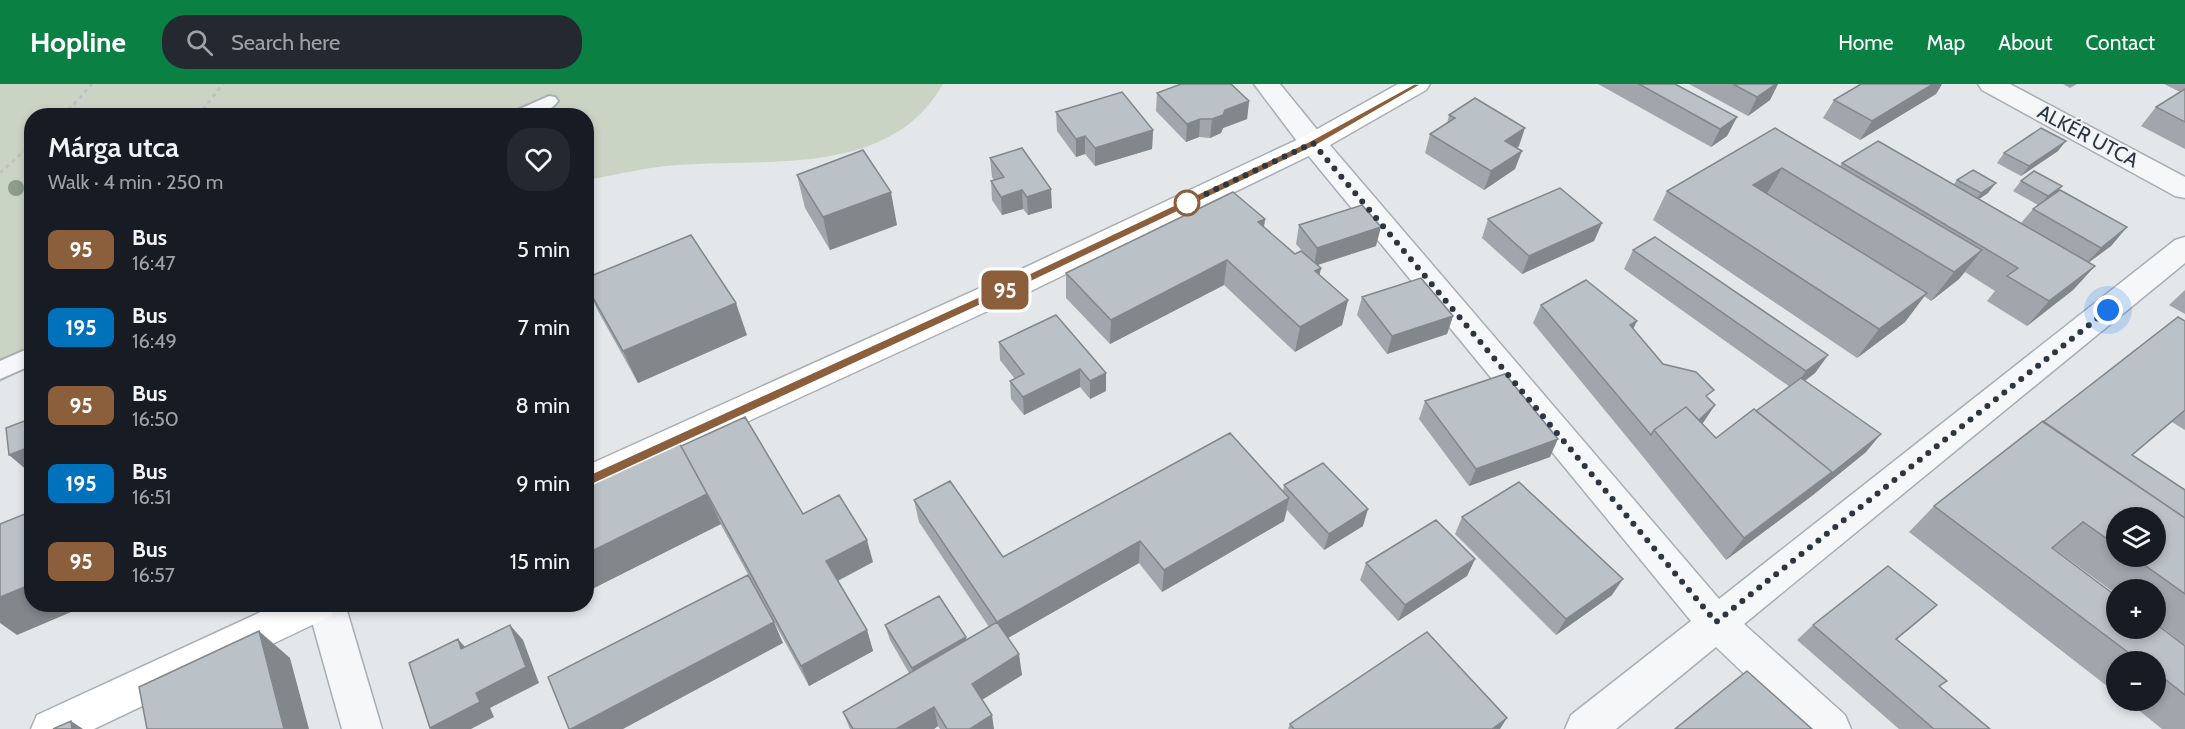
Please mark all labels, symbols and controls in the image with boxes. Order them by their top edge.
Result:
search box [162,15,582,69]
text: Hopline [30,25,126,59]
icon: search [183,26,216,59]
text: Search here [231,29,340,56]
text: Home [1838,30,1894,55]
text: Map [1927,30,1965,55]
text: About [1998,30,2052,55]
text: Contact [2085,30,2155,55]
street label: ALKÉR UTCA [2034,99,2143,173]
button: heart [507,128,570,191]
text: Márga utca [48,130,179,164]
text: Walk · 4 min · 250 m [48,170,223,194]
unlabelled marker [1174,190,1200,216]
text: Bus [132,224,167,251]
text: 5 min [517,236,570,263]
text: 95 [69,237,93,262]
text: 16:47 [132,251,176,275]
line badge: 95 [978,270,1032,310]
text: 95 [993,278,1017,303]
your location [2093,295,2123,325]
text: Bus [132,302,167,329]
text: 7 min [518,314,570,341]
text: 195 [66,315,96,340]
text: 16:49 [132,329,177,353]
text: Bus [132,380,167,407]
text: 8 min [515,392,570,419]
text: 95 [69,393,93,418]
text: 16:50 [132,407,179,431]
text: Bus [132,458,167,485]
text: 9 min [516,470,570,497]
text: 195 [66,471,96,496]
text: 16:51 [132,485,171,509]
map controls [2106,507,2166,711]
button: layers [2106,507,2166,567]
text: Bus [132,536,167,563]
text: 15 min [510,548,570,575]
text: 95 [69,549,93,574]
text: 16:57 [132,563,175,587]
button: + [2106,579,2166,639]
button: − [2106,651,2166,711]

